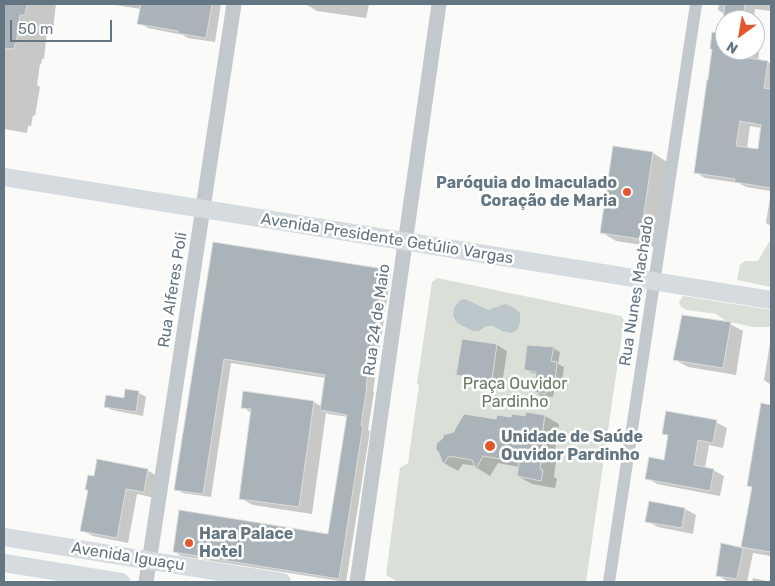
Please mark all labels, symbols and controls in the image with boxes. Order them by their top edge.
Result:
scale bar [12,10,115,42]
north arrow [715,10,765,60]
text: 50 m [18,20,53,38]
text: N [724,37,741,57]
place label: Paróquia do Imaculado Coração de Maria [436,173,617,211]
marker: Paróquia do Imaculado Coração de Maria [621,186,633,198]
street label: Avenida Presidente Getúlio Vargas [259,210,515,268]
street label: Rua Nunes Machado [616,214,658,368]
street label: Rua Alferes Poli [154,231,192,349]
street label: Rua 24 de Maio [360,263,394,377]
park label: Praça Ouvidor Pardinho [463,374,567,412]
place label: Unidade de Saúde Ouvidor Pardinho [501,427,643,465]
marker: Unidade de Saúde Ouvidor Pardinho [483,439,497,453]
place label: Hara Palace Hotel [199,524,293,562]
marker: Hara Palace Hotel [183,537,195,549]
street label: Avenida Iguaçu [70,539,186,575]

